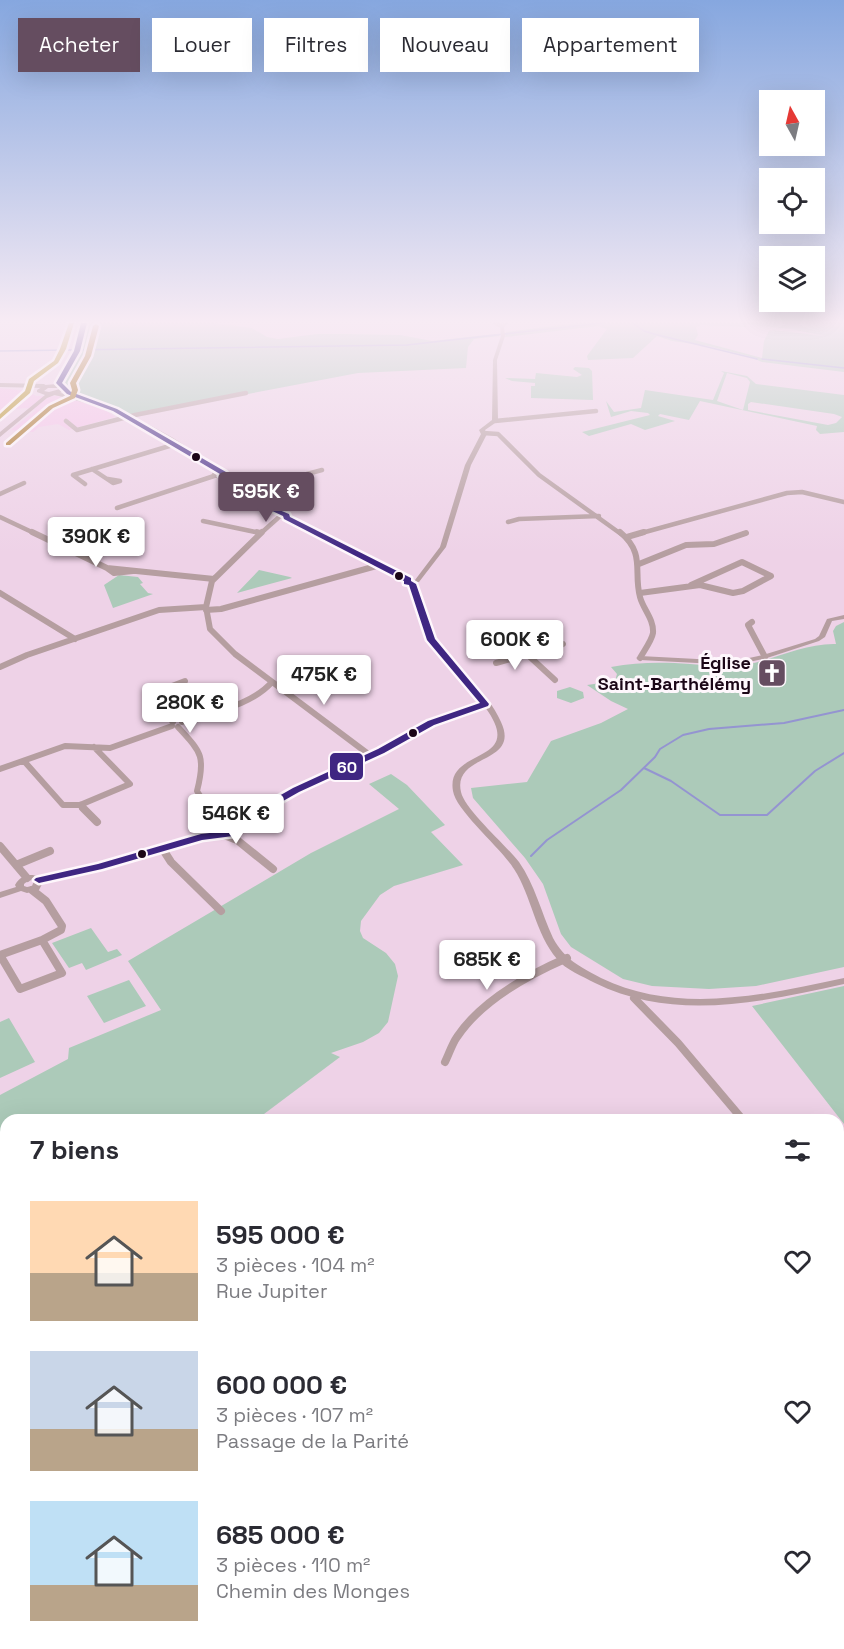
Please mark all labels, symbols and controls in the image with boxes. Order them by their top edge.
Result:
chip: Acheter [18,18,140,72]
chip: Louer [152,18,252,72]
chip: Filtres [264,18,368,72]
chip: Nouveau [380,18,510,72]
chip: Appartement [522,18,699,72]
north arrow [759,90,825,156]
map controls [759,90,825,312]
button: locate [759,168,825,234]
button: layers [759,246,825,312]
unlabelled marker [190,451,202,463]
pin: 595K € [217,472,315,523]
text: 595K € [232,478,300,504]
pin: 390K € [47,517,145,568]
text: 390K € [62,523,130,549]
unlabelled marker [393,570,405,582]
pin: 600K € [466,620,564,671]
text: 600K € [480,626,550,652]
place label: Église Saint-Barthélémy [598,651,751,695]
pin: 475K € [275,655,373,706]
church icon: Église Saint-Barthélémy [756,657,788,689]
text: 475K € [291,661,357,687]
pin: 280K € [141,683,239,734]
text: 280K € [156,689,224,715]
unlabelled marker [407,727,419,739]
line badge: 60 [329,752,364,781]
text: 60 [337,757,357,778]
pin: 546K € [187,794,285,845]
text: 546K € [202,800,270,826]
unlabelled marker [136,848,148,860]
pin: 685K € [438,940,536,991]
text: 685K € [453,946,521,972]
text: 7 biens [30,1133,119,1167]
icon: filters [781,1134,814,1167]
text: 595 000 € [216,1218,345,1252]
icon: home [78,1225,150,1297]
icon: heart [781,1245,814,1278]
text: 3 pièces · 104 m² [216,1252,375,1278]
text: Rue Jupiter [216,1278,327,1304]
text: 600 000 € [216,1368,347,1402]
icon: home [78,1375,150,1447]
icon: heart [781,1395,814,1428]
text: 3 pièces · 107 m² [216,1402,373,1428]
text: Passage de la Parité [216,1428,409,1454]
text: 685 000 € [216,1518,345,1552]
icon: home [78,1525,150,1597]
icon: heart [781,1545,814,1578]
text: 3 pièces · 110 m² [216,1552,370,1578]
text: Chemin des Monges [216,1578,410,1604]

